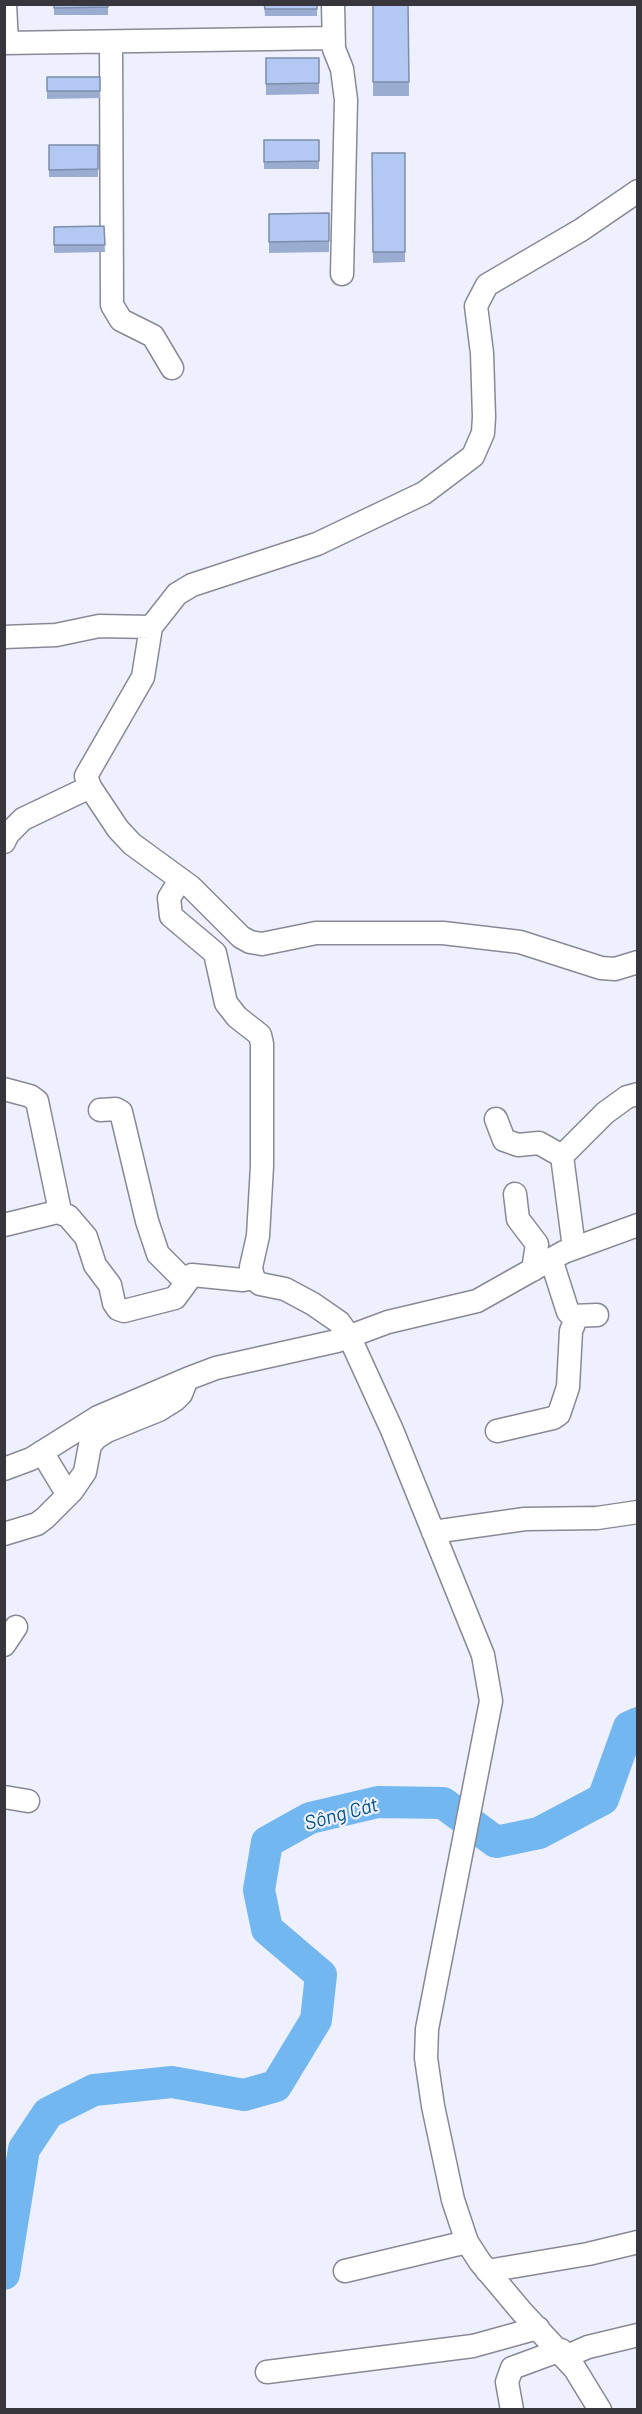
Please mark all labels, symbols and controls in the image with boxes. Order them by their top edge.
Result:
water label: Sông Cát [302,1793,380,1835]

